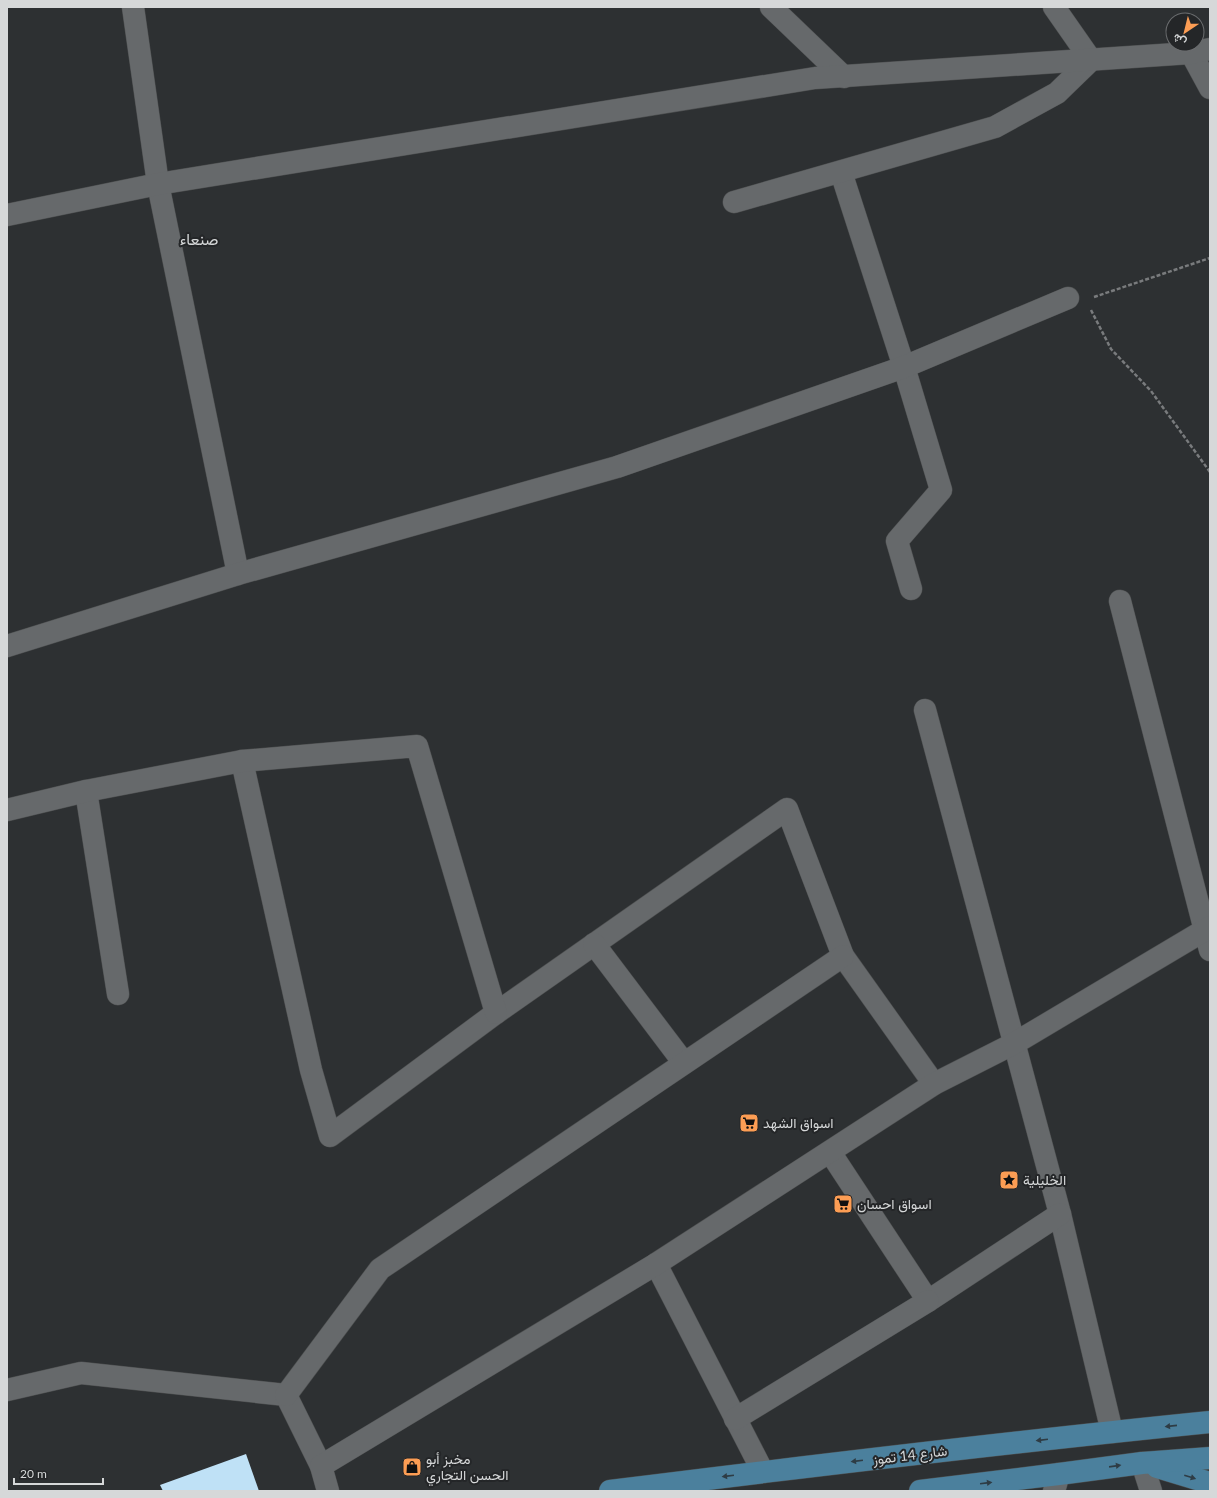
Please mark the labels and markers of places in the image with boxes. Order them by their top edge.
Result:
supermarket icon: اسواق الشهد [738,1112,760,1134]
place label: اسواق الشهد [763,1114,834,1132]
place icon: الخليلية [998,1169,1020,1191]
place label: الخليلية [1023,1171,1066,1188]
supermarket icon: اسواق احسان [832,1193,854,1215]
place label: اسواق احسان [857,1195,932,1213]
place label: مخبز أبو الحسن التجاري [426,1450,509,1487]
shop icon: مخبز أبو الحسن التجاري [401,1456,423,1478]

